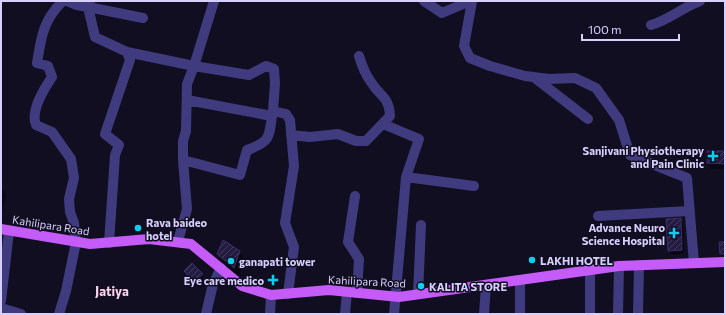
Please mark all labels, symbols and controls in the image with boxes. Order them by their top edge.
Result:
scale bar [582,16,679,42]
text: 100 m [588,22,622,36]
place label: Sanjivani Physiotherapy and Pain Clinic [583,144,704,170]
marker: Sanjivani Physiotherapy and Pain Clinic [707,150,719,162]
street label: Kahilipara Road [11,212,91,238]
place label: Rava baideo hotel [146,216,208,242]
place label: Advance Neuro Science Hospital [582,221,665,247]
marker: Rava baideo hotel [133,223,143,233]
marker: Advance Neuro Science Hospital [668,227,680,239]
place label: LAKHI HOTEL [540,254,613,267]
place label: ganapati tower [239,255,316,268]
marker: LAKHI HOTEL [527,255,537,265]
marker: ganapati tower [226,256,236,266]
street label: Kahilipara Road [328,272,406,290]
place label: Eye care medico [184,274,264,287]
marker: Eye care medico [267,274,279,286]
place label: KALITA STORE [429,280,507,293]
marker: KALITA STORE [416,281,426,291]
district label: Jatiya [95,283,129,299]

